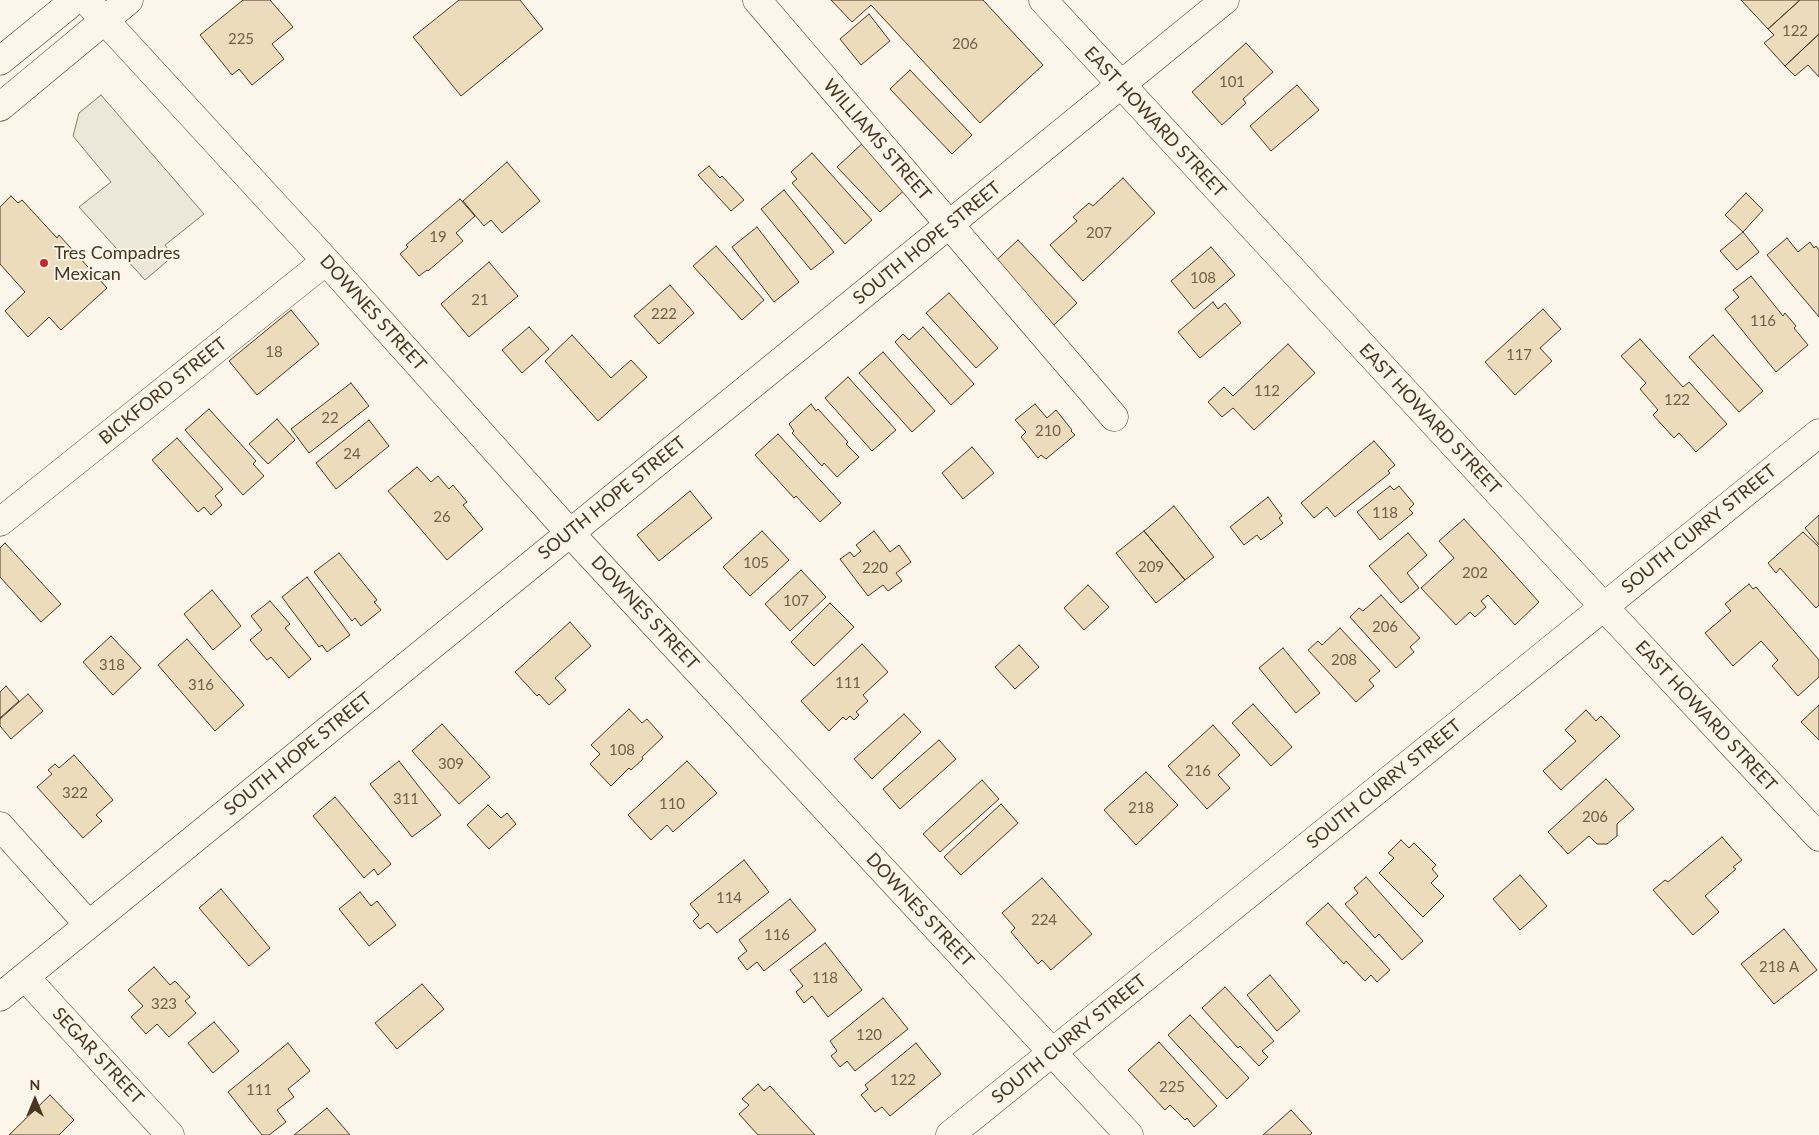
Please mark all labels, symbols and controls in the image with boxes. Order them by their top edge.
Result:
house number: 122 [1782,22,1808,40]
house number: 225 [228,30,254,48]
house number: 206 [952,35,978,53]
street label: EAST HOWARD STREET [1079,42,1231,202]
house number: 101 [1219,73,1245,91]
street label: WILLIAMS STREET [818,75,936,205]
street label: SOUTH HOPE STREET [849,177,1005,309]
house number: 207 [1086,224,1112,242]
house number: 19 [429,228,447,246]
place label: Tres Compadres Mexican [54,242,180,284]
street label: DOWNES STREET [315,251,431,375]
marker: Tres Compadres Mexican [38,257,50,269]
house number: 108 [1190,269,1216,287]
house number: 21 [471,291,489,309]
house number: 222 [651,305,677,323]
house number: 116 [1750,312,1776,330]
street label: BICKFORD STREET [95,333,231,449]
street label: EAST HOWARD STREET [1354,339,1506,499]
house number: 18 [265,343,283,361]
house number: 117 [1506,346,1532,364]
house number: 112 [1254,382,1280,400]
house number: 122 [1664,391,1690,409]
house number: 22 [321,409,339,427]
house number: 210 [1035,422,1061,440]
street label: SOUTH HOPE STREET [534,432,690,564]
house number: 24 [343,445,361,463]
street label: SOUTH CURRY STREET [1617,460,1781,598]
house number: 118 [1372,504,1398,522]
house number: 26 [433,508,451,526]
street label: DOWNES STREET [587,551,703,675]
house number: 105 [743,554,769,572]
house number: 209 [1138,558,1164,576]
house number: 220 [862,559,888,577]
house number: 202 [1462,564,1488,582]
house number: 107 [783,592,809,610]
house number: 206 [1372,618,1398,636]
street label: EAST HOWARD STREET [1630,636,1782,796]
house number: 208 [1331,651,1357,669]
house number: 318 [99,656,125,674]
house number: 111 [835,674,861,692]
house number: 316 [188,676,214,694]
street label: SOUTH HOPE STREET [220,688,376,820]
street label: SOUTH CURRY STREET [1302,715,1466,853]
house number: 108 [609,741,635,759]
house number: 309 [438,755,464,773]
house number: 216 [1185,762,1211,780]
house number: 322 [62,784,88,802]
house number: 311 [393,790,419,808]
house number: 110 [659,795,685,813]
house number: 218 [1128,799,1154,817]
house number: 206 [1582,808,1608,826]
street label: DOWNES STREET [862,848,978,972]
house number: 114 [716,889,742,907]
house number: 224 [1031,911,1057,929]
house number: 116 [764,926,790,944]
house number: 218 A [1759,958,1799,976]
house number: 118 [812,969,838,987]
street label: SOUTH CURRY STREET [987,970,1151,1108]
house number: 323 [151,995,177,1013]
street label: SEGAR STREET [48,1003,148,1109]
house number: 120 [856,1026,882,1044]
house number: 122 [890,1071,916,1089]
north arrow [10,1075,60,1125]
text: N [30,1076,40,1093]
house number: 225 [1159,1078,1185,1096]
house number: 111 [246,1081,272,1099]

